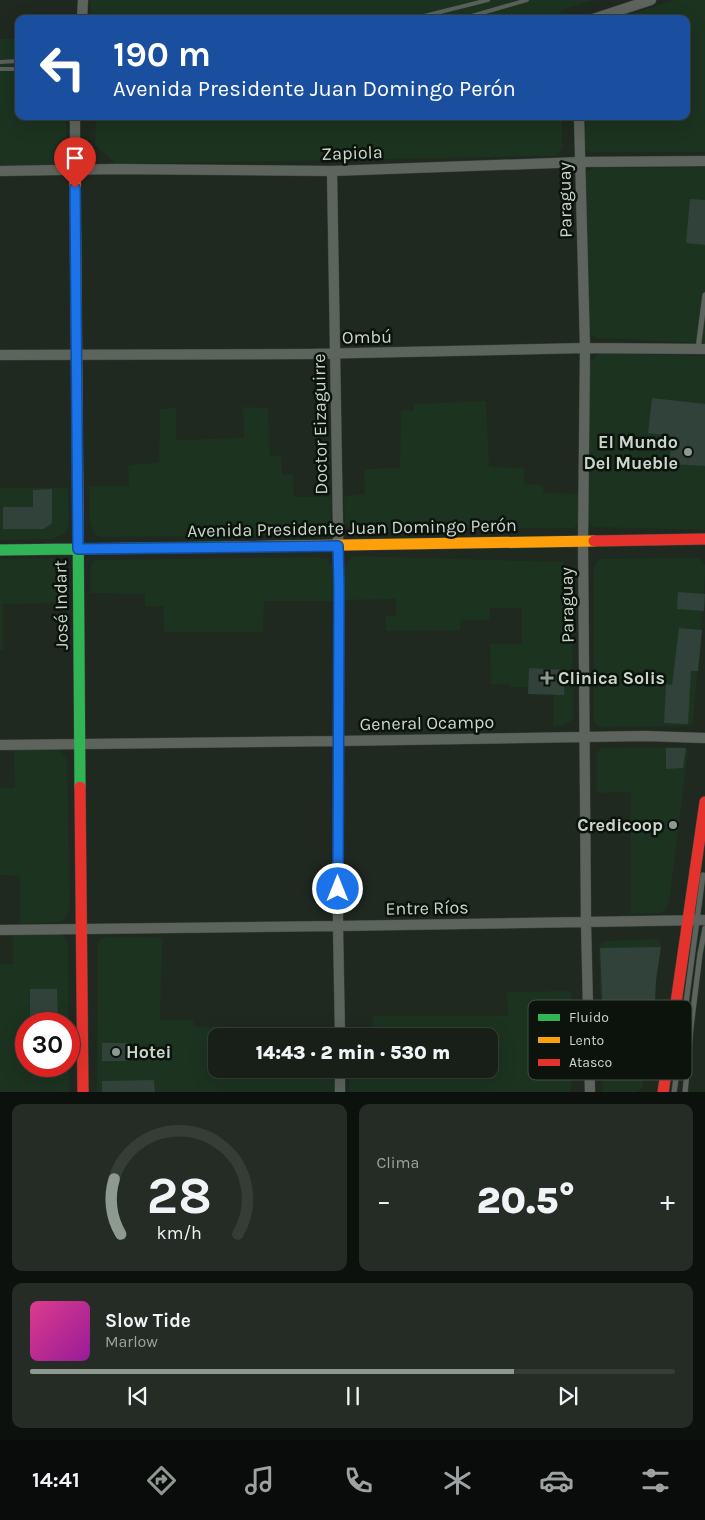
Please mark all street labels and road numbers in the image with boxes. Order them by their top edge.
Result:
street label: Zapiola [321,141,383,165]
street label: Paraguay [553,161,577,238]
street label: Ombú [342,326,392,348]
street label: Doctor Eizaguirre [308,353,332,495]
street label: Avenida Presidente Juan Domingo Perón [187,514,517,542]
street label: José Indart [49,560,73,650]
street label: Paraguay [555,566,579,643]
street label: General Ocampo [359,711,495,735]
street label: Entre Ríos [385,896,469,920]

